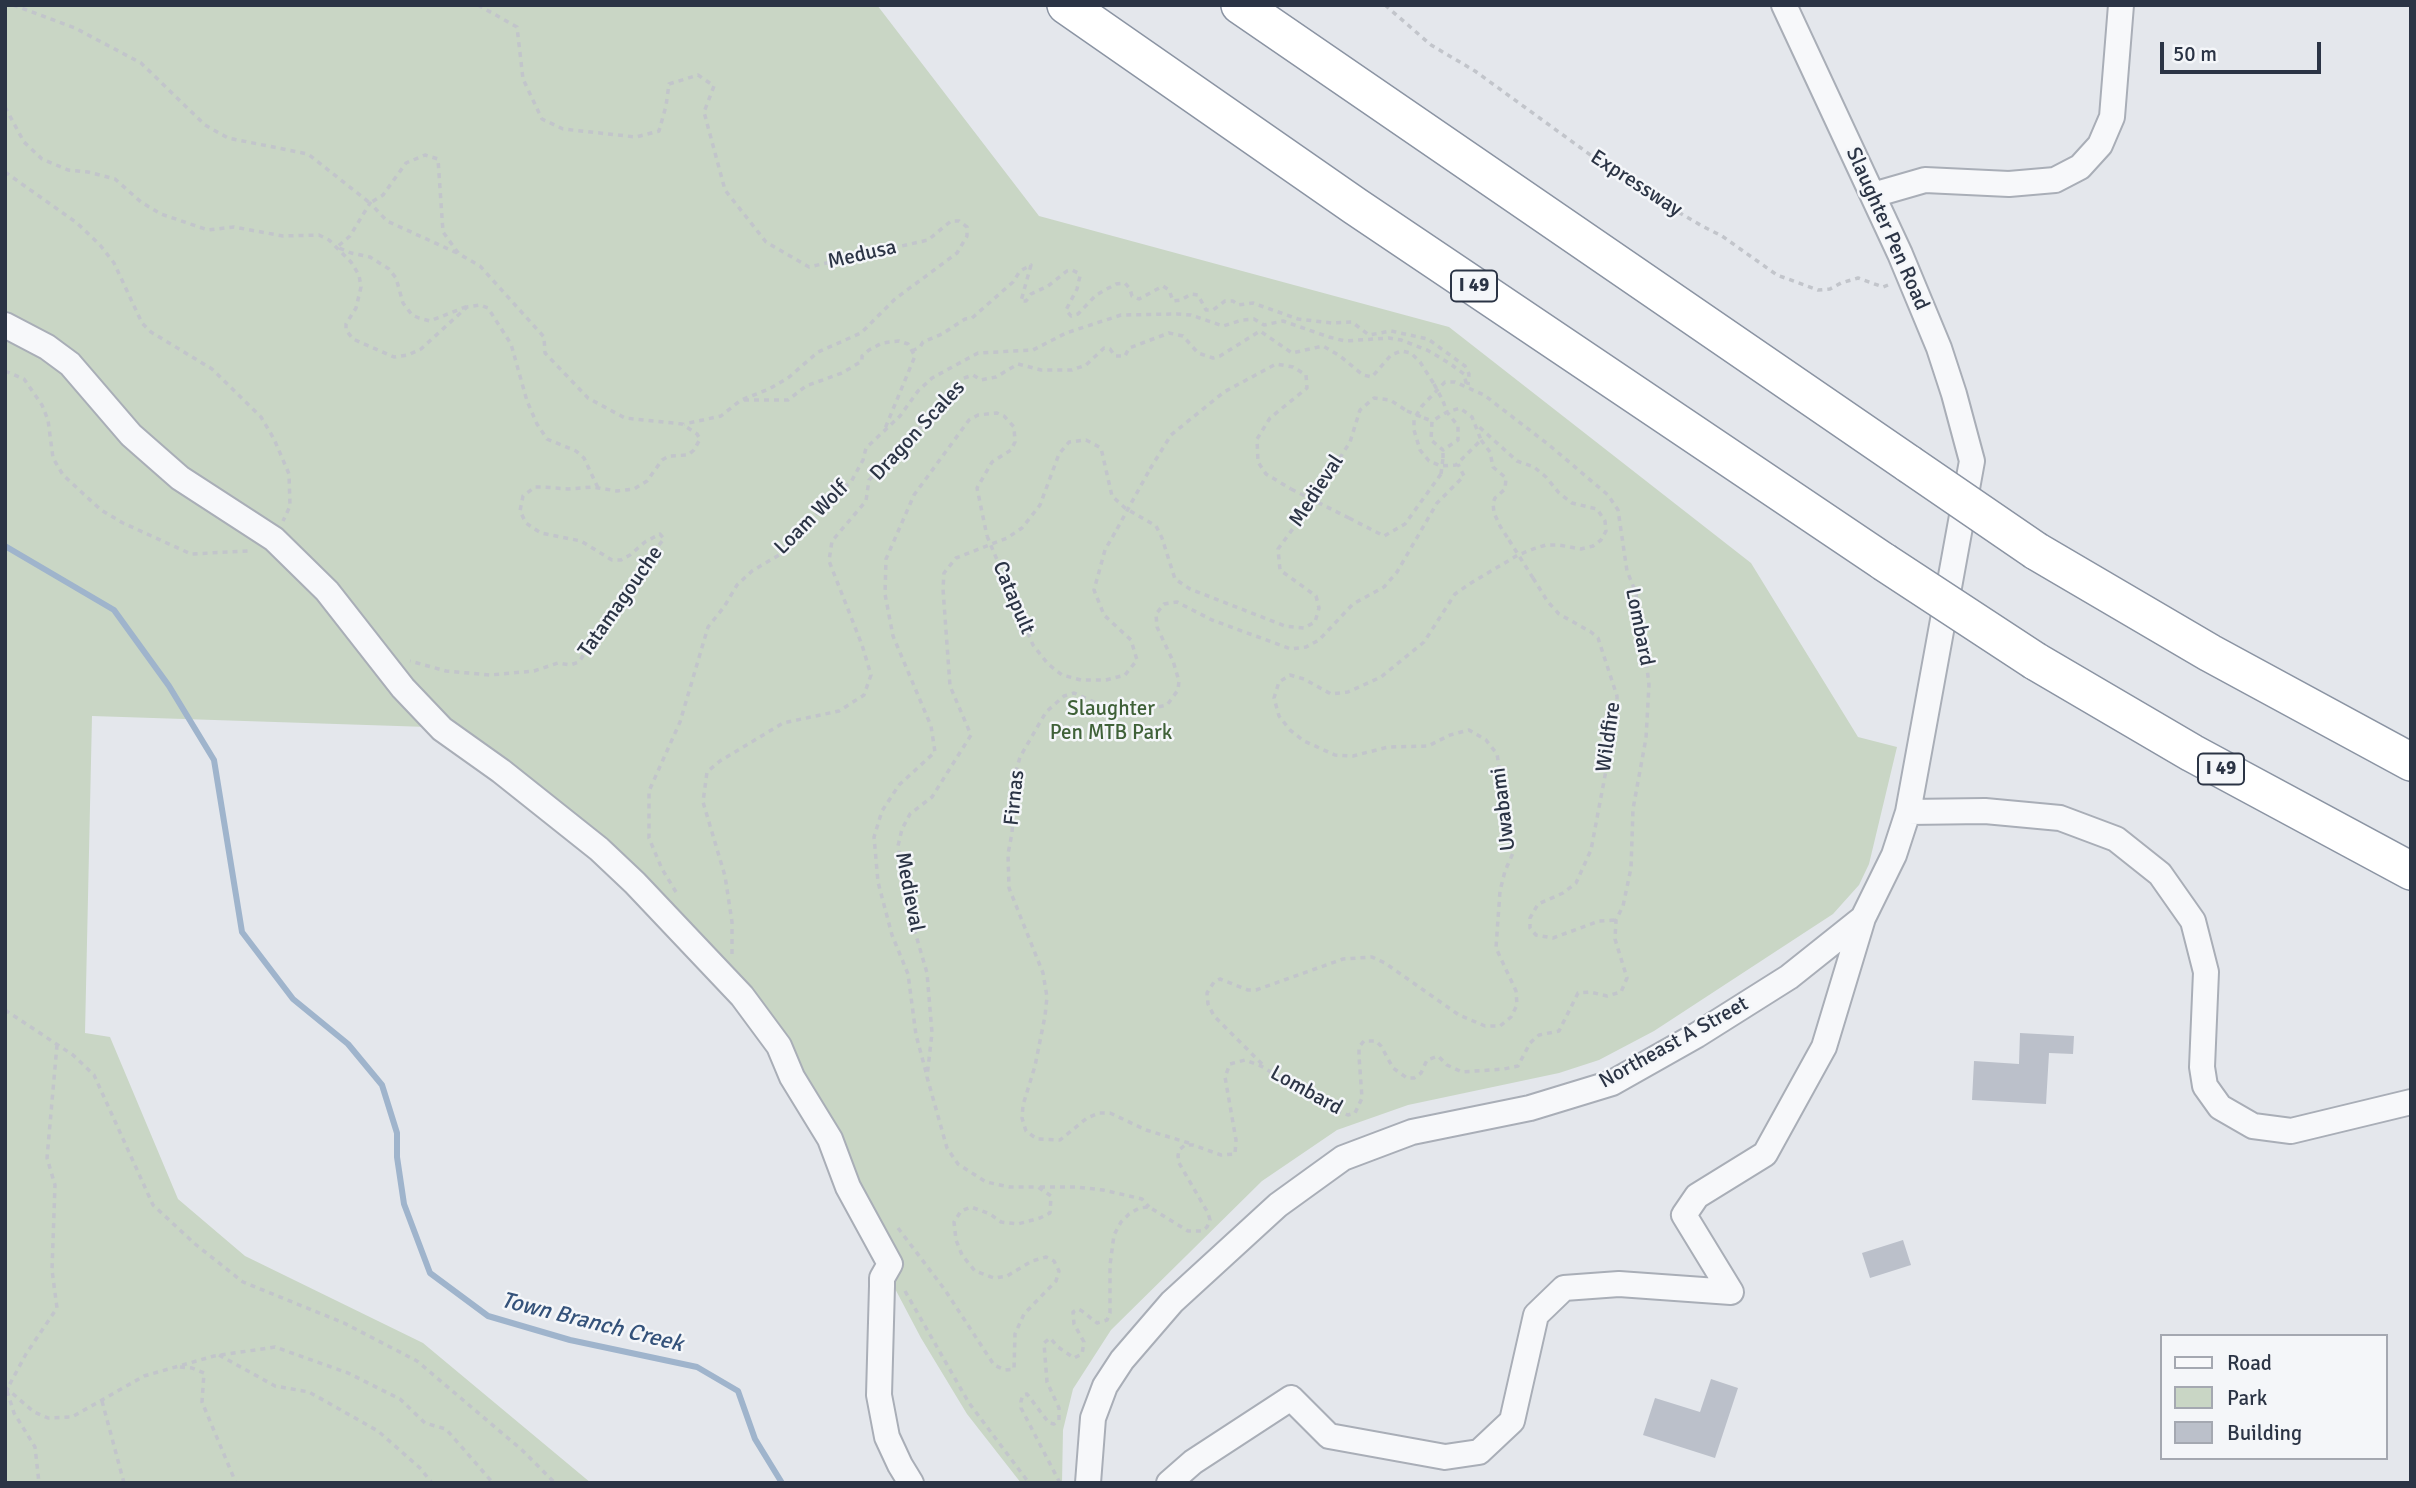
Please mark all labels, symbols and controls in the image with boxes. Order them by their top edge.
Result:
scale bar [2164,28,2325,72]
text: 50 m [2173,41,2217,67]
street label: Slaughter Pen Road [1840,144,1934,314]
street label: Expressway [1586,145,1686,223]
street label: Medusa [825,235,899,275]
road number: I 49 [1451,270,1497,302]
street label: Dragon Scales [865,376,971,486]
street label: Medieval [1284,450,1350,532]
street label: Loam Wolf [770,476,854,560]
street label: Tatamagouche [573,542,669,662]
street label: Catapult [986,558,1040,638]
street label: Lombard [1619,586,1659,668]
park label: Slaughter Pen MTB Park [1050,696,1172,746]
street label: Wildfire [1592,700,1626,774]
road number: I 49 [2198,754,2244,784]
street label: Uwabami [1486,766,1522,852]
street label: Firnas [1000,769,1030,827]
street label: Medieval [889,850,929,934]
street label: Northeast A Street [1595,992,1753,1094]
street label: Lombard [1266,1061,1346,1121]
water label: Town Branch Creek [498,1287,686,1359]
legend [2160,1334,2388,1460]
text: Road [2227,1350,2272,1376]
text: Park [2227,1385,2267,1411]
text: Building [2227,1420,2302,1446]

